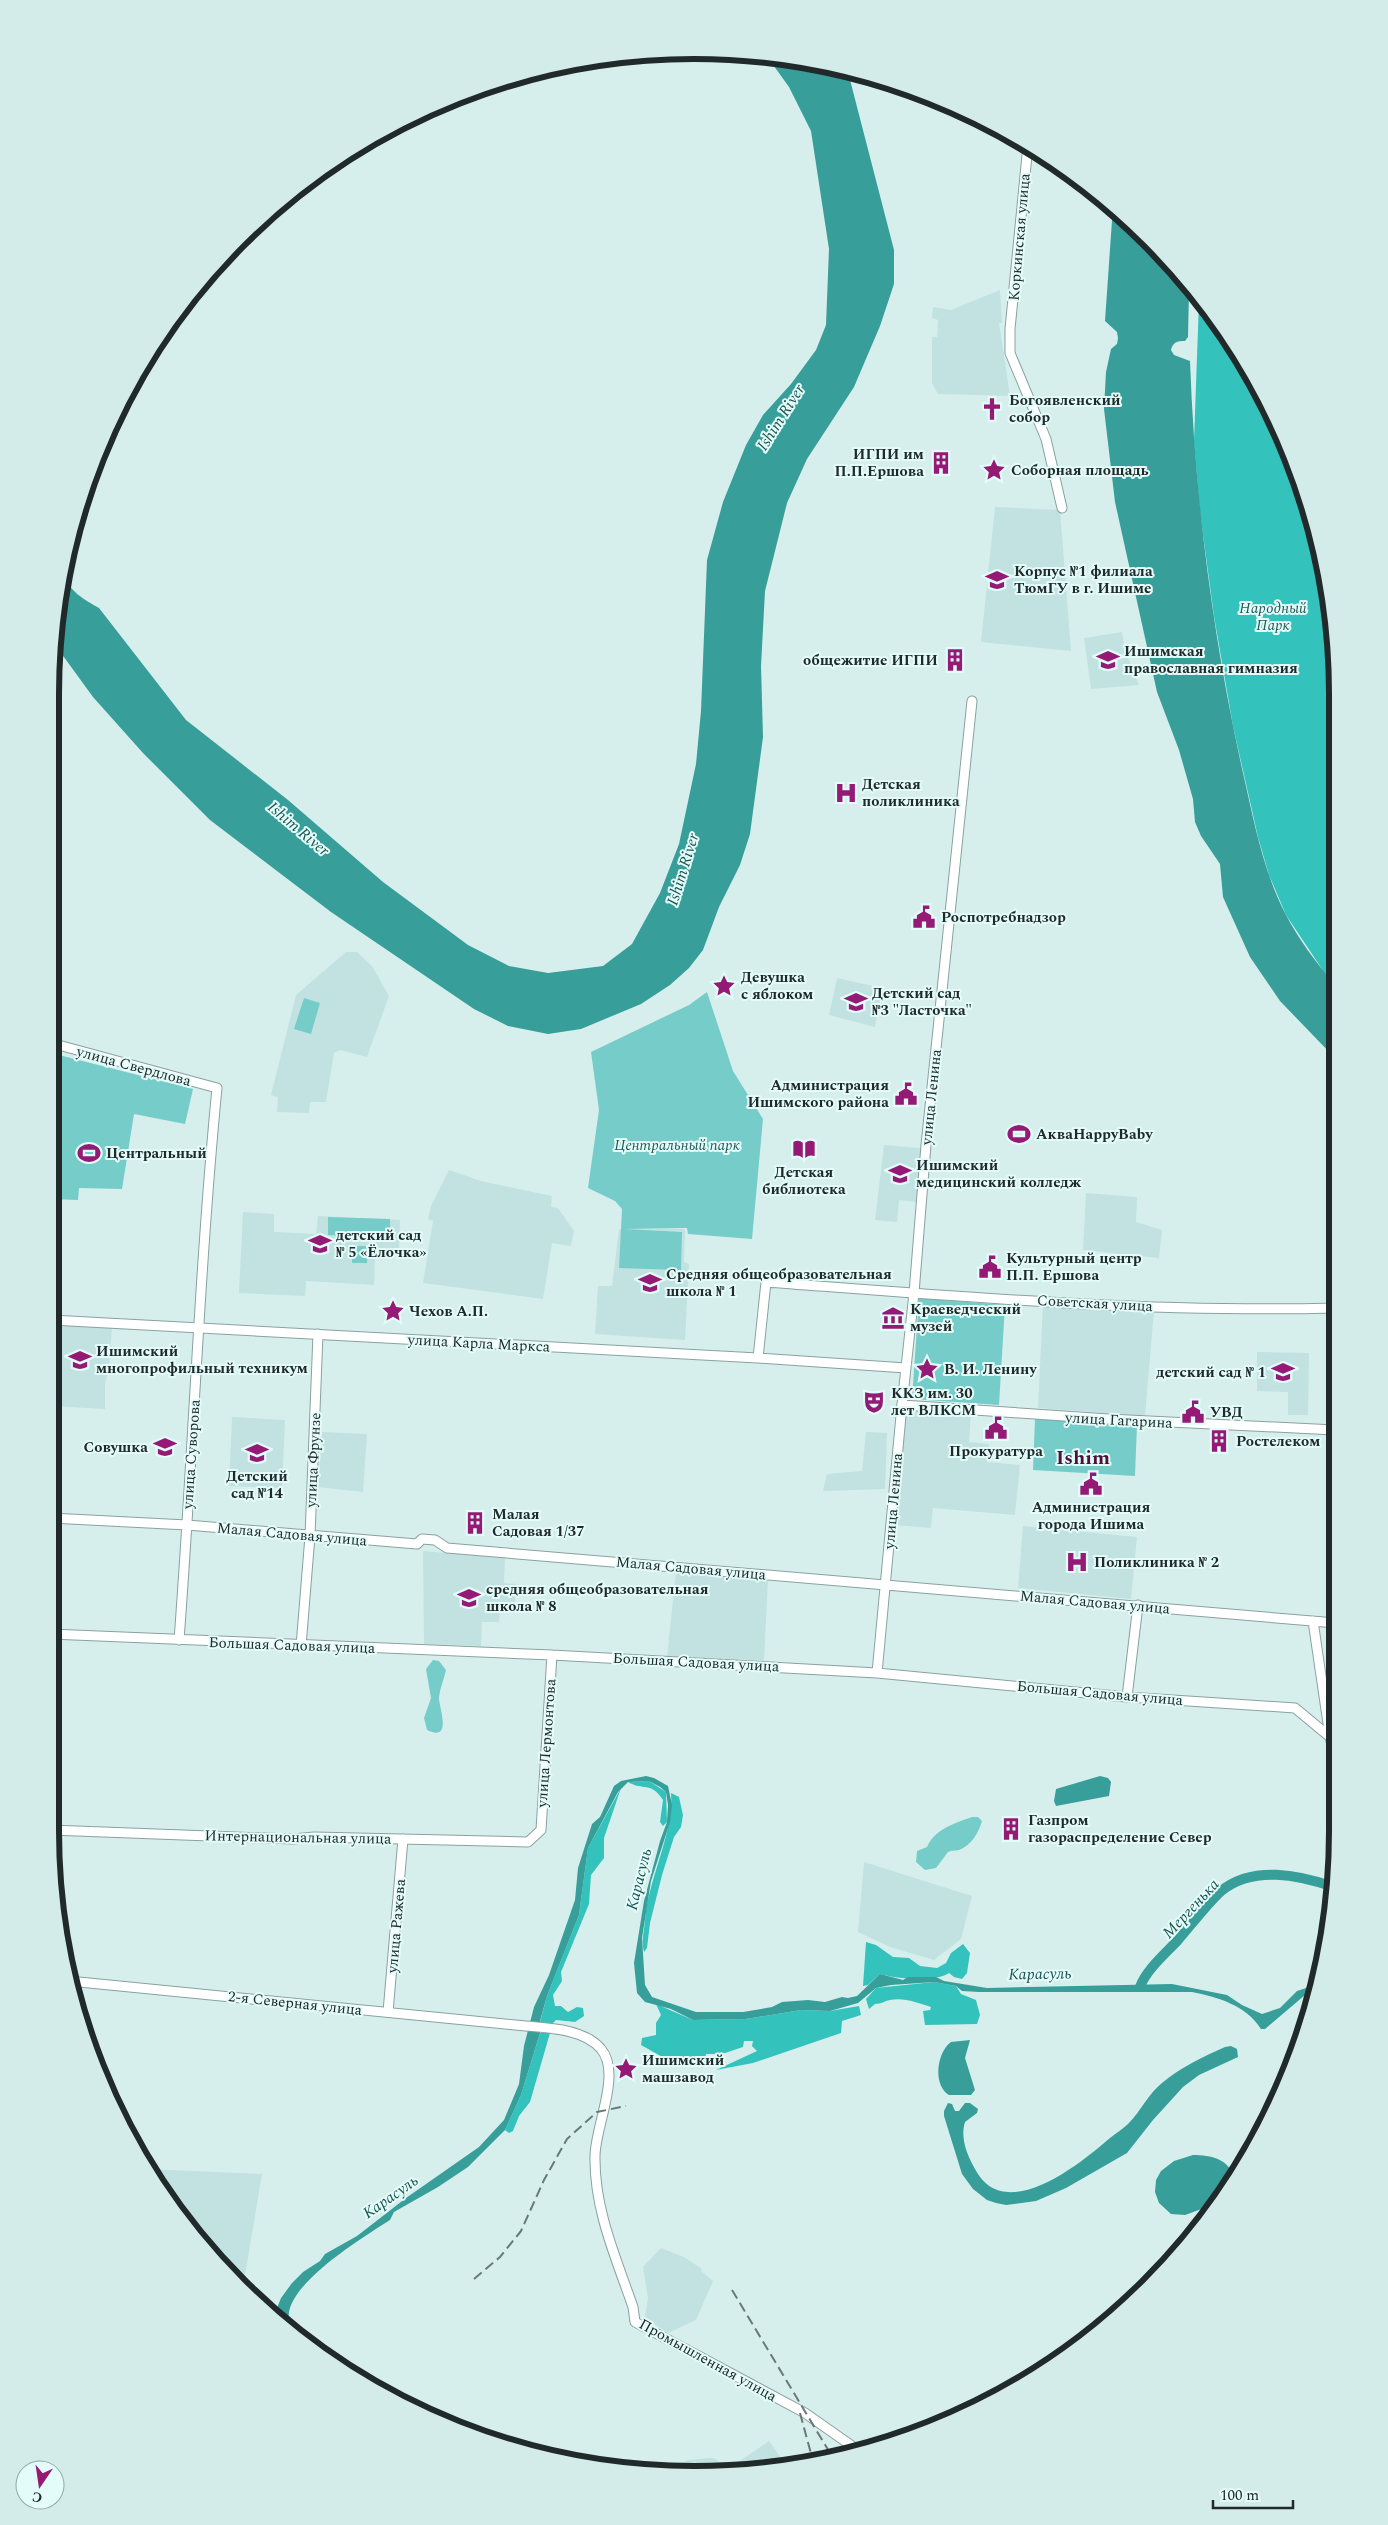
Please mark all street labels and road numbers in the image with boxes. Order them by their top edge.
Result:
street label: Коркинская улица [1002,172,1037,302]
street label: улица Свердлова [73,1040,194,1093]
street label: улица Ленина [915,1047,948,1147]
street label: Советская улица [1036,1289,1154,1318]
street label: улица Карла Маркса [406,1328,551,1359]
street label: улица Суворова [176,1398,207,1511]
street label: улица Гагарина [1064,1406,1174,1435]
street label: улица Фрунзе [299,1412,327,1509]
street label: улица Ленина [878,1451,909,1551]
street label: Малая Садовая улица [216,1516,369,1553]
street label: Малая Садовая улица [615,1550,768,1587]
street label: Малая Садовая улица [1019,1584,1172,1621]
street label: Большая Садовая улица [208,1631,376,1660]
street label: Большая Садовая улица [612,1647,780,1678]
street label: Большая Садовая улица [1016,1675,1185,1712]
street label: улица Лермонтова [530,1677,563,1809]
street label: Интернациональная улица [204,1824,392,1851]
street label: улица Ражева [381,1877,412,1975]
street label: 2-я Северная улица [227,1985,364,2022]
street label: Промышленная улица [635,2313,782,2408]

